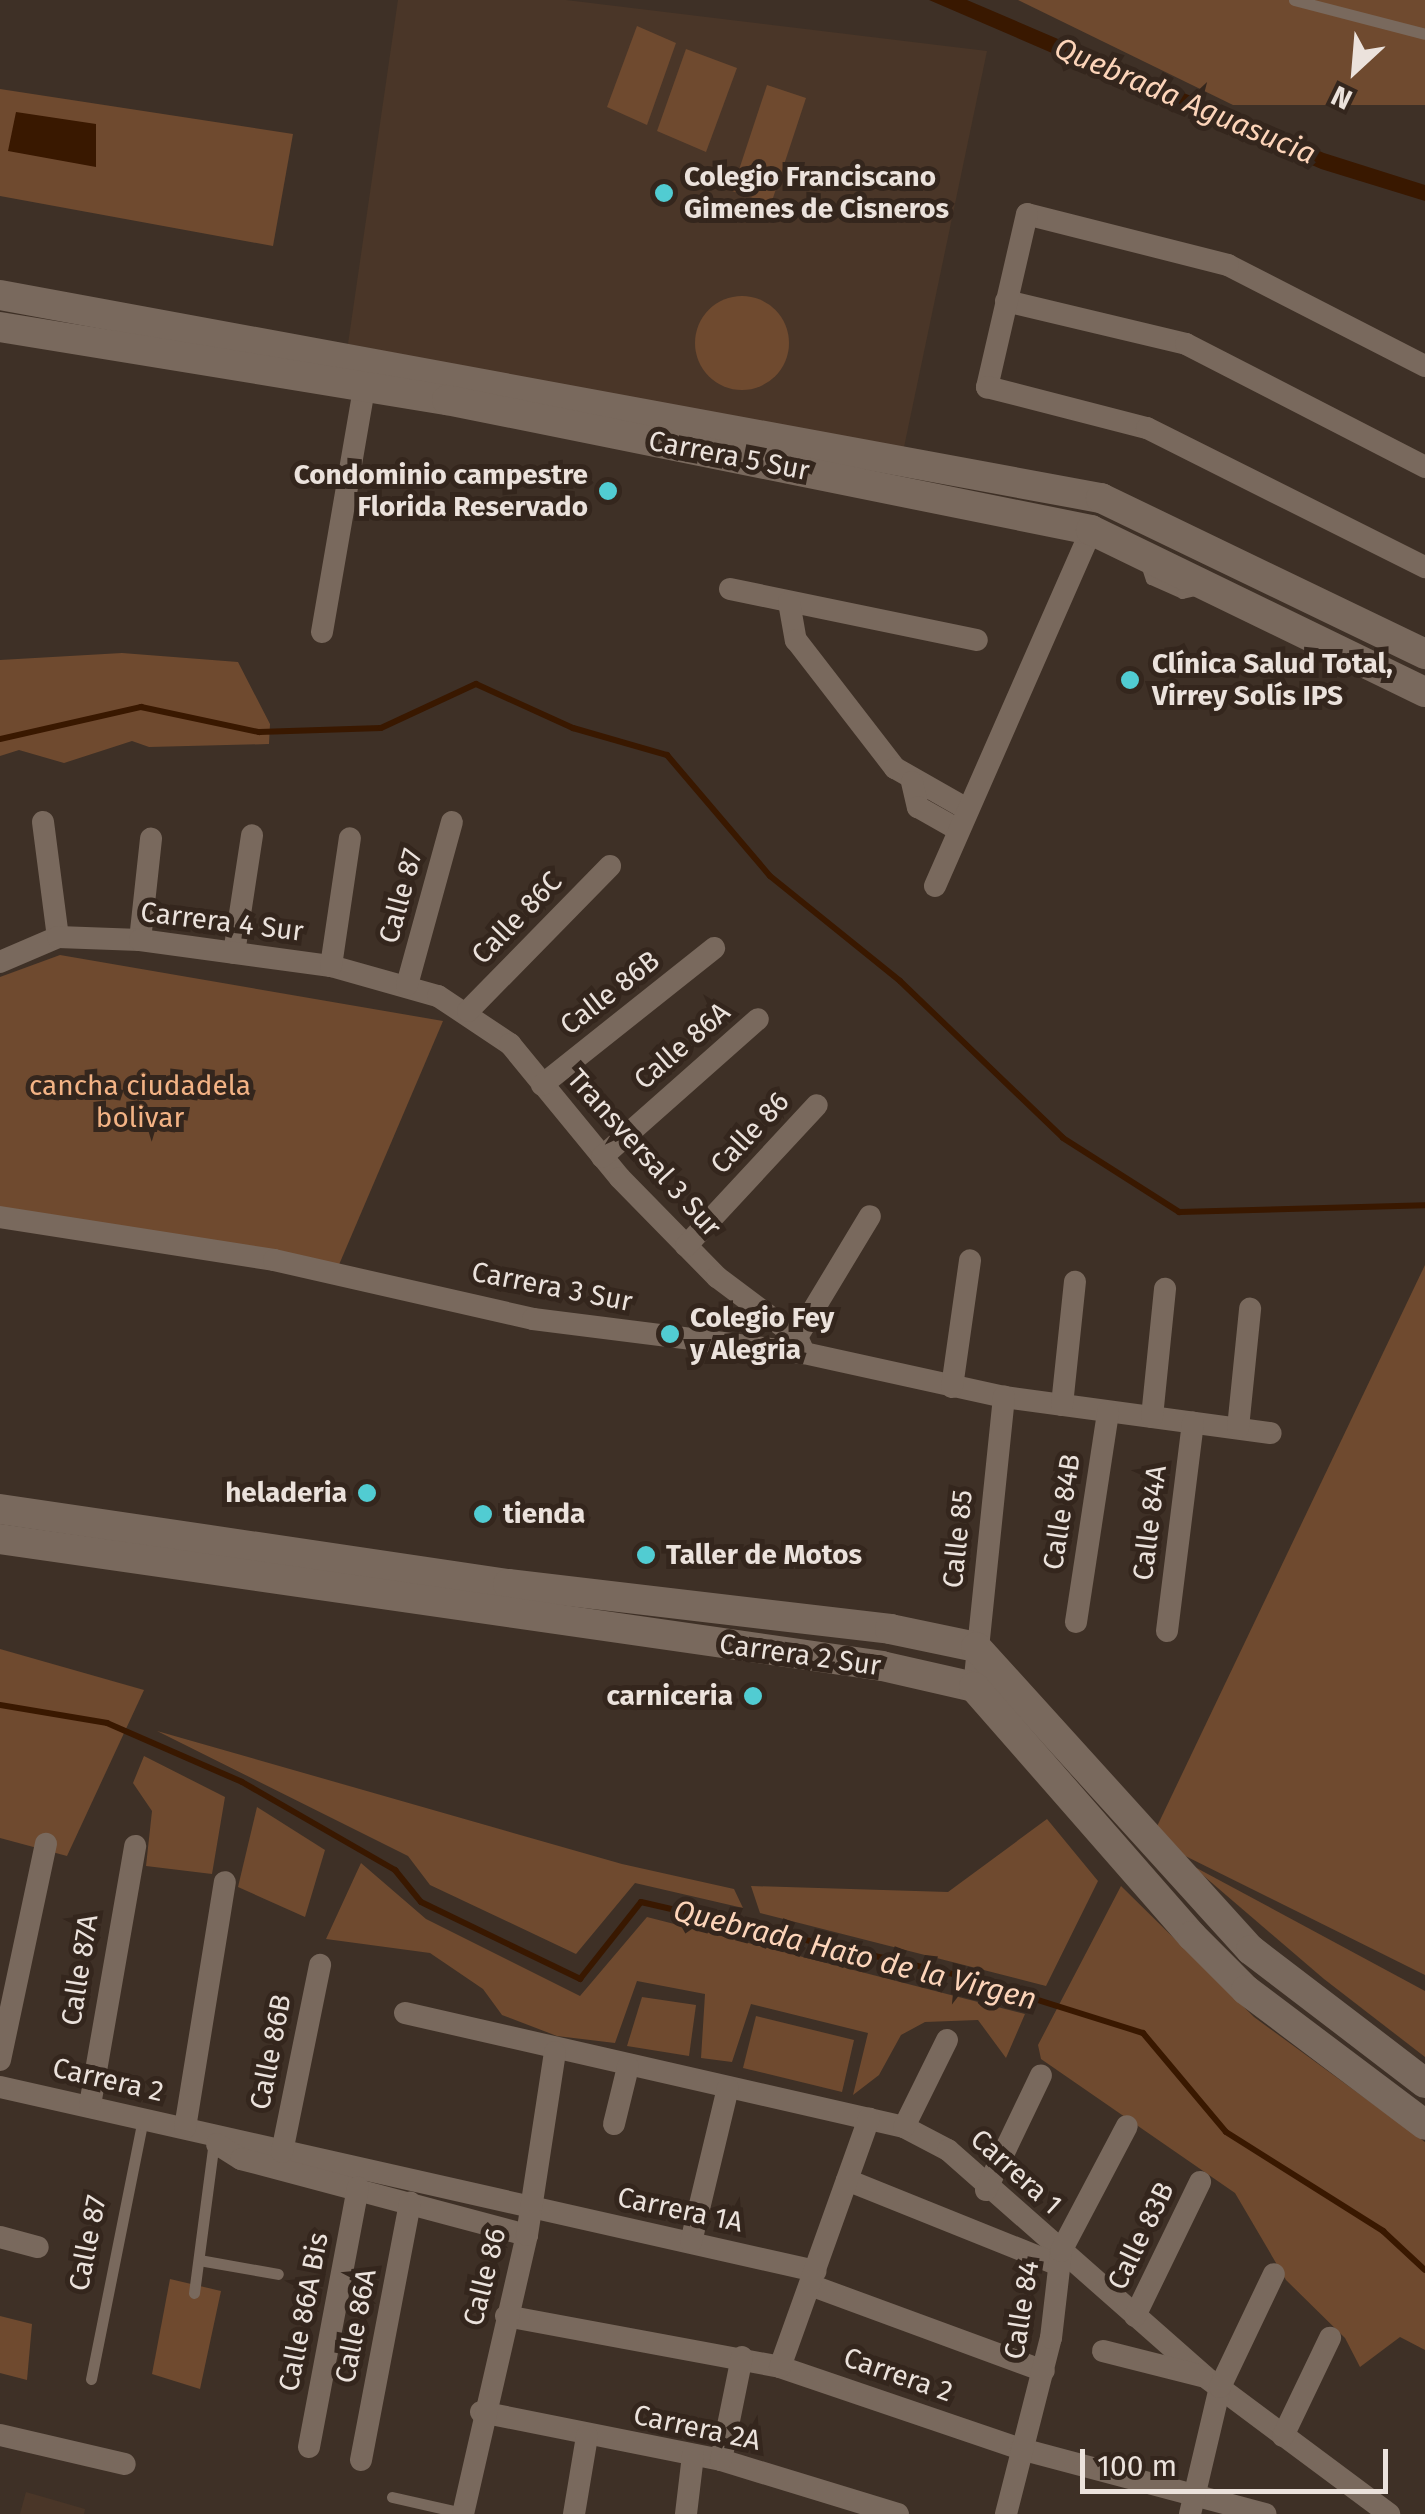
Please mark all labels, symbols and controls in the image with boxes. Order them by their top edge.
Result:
north arrow [1305,20,1405,120]
water label: Quebrada Aguasucia [1049,30,1321,172]
text: N [1326,79,1357,116]
place label: Colegio Franciscano Gimenes de Cisneros [684,160,949,226]
marker: Colegio Franciscano Gimenes de Cisneros [653,182,675,204]
street label: Carrera 5 Sur [646,424,812,488]
place label: Condominio campestre Florida Reservado [294,458,588,524]
marker: Condominio campestre Florida Reservado [597,480,619,502]
place label: Clínica Salud Total, Virrey Solís IPS [1152,647,1393,713]
marker: Clínica Salud Total, Virrey Solís IPS [1117,667,1143,693]
street label: Calle 87 [372,845,430,947]
street label: Calle 86C [465,865,569,971]
street label: Carrera 4 Sur [139,895,305,949]
street label: Calle 86B [554,944,666,1042]
street label: Calle 86A [627,995,737,1097]
street label: Transversal 3 Sur [560,1062,728,1244]
park label: cancha ciudadela bolivar [29,1069,251,1135]
street label: Calle 86 [704,1085,796,1181]
street label: Carrera 3 Sur [469,1255,635,1319]
place label: Colegio Fey y Alegria [690,1301,834,1367]
marker: Colegio Fey y Alegria [659,1323,681,1345]
street label: Calle 84B [1036,1452,1088,1572]
street label: Calle 84A [1126,1464,1174,1582]
place label: heladeria [225,1476,347,1510]
marker: heladeria [356,1482,378,1504]
street label: Calle 85 [936,1488,980,1590]
place label: tienda [503,1497,585,1531]
marker: tienda [472,1503,494,1525]
place label: Taller de Motos [666,1538,862,1572]
marker: Taller de Motos [635,1544,657,1566]
street label: Carrera 2 Sur [717,1627,883,1683]
place label: carniceria [606,1679,733,1713]
marker: carniceria [742,1685,764,1707]
water label: Quebrada Hato de la Virgen [670,1892,1040,2018]
street label: Calle 87A [55,1912,105,2028]
street label: Calle 86B [243,1992,299,2112]
street label: Carrera 2 [49,2051,167,2109]
street label: Carrera 1 [963,2122,1069,2222]
street label: Calle 83B [1101,2177,1181,2295]
street label: Carrera 1A [614,2180,746,2240]
street label: Calle 87 [62,2192,114,2294]
street label: Calle 86 [457,2225,513,2329]
street label: Calle 86A Bis [272,2230,336,2394]
street label: Calle 84 [998,2258,1046,2362]
street label: Calle 86A [328,2266,384,2386]
street label: Carrera 2 [839,2341,957,2409]
street label: Carrera 2A [630,2398,764,2458]
scale bar [1085,2429,1392,2491]
text: 100 m [1097,2448,1177,2484]

